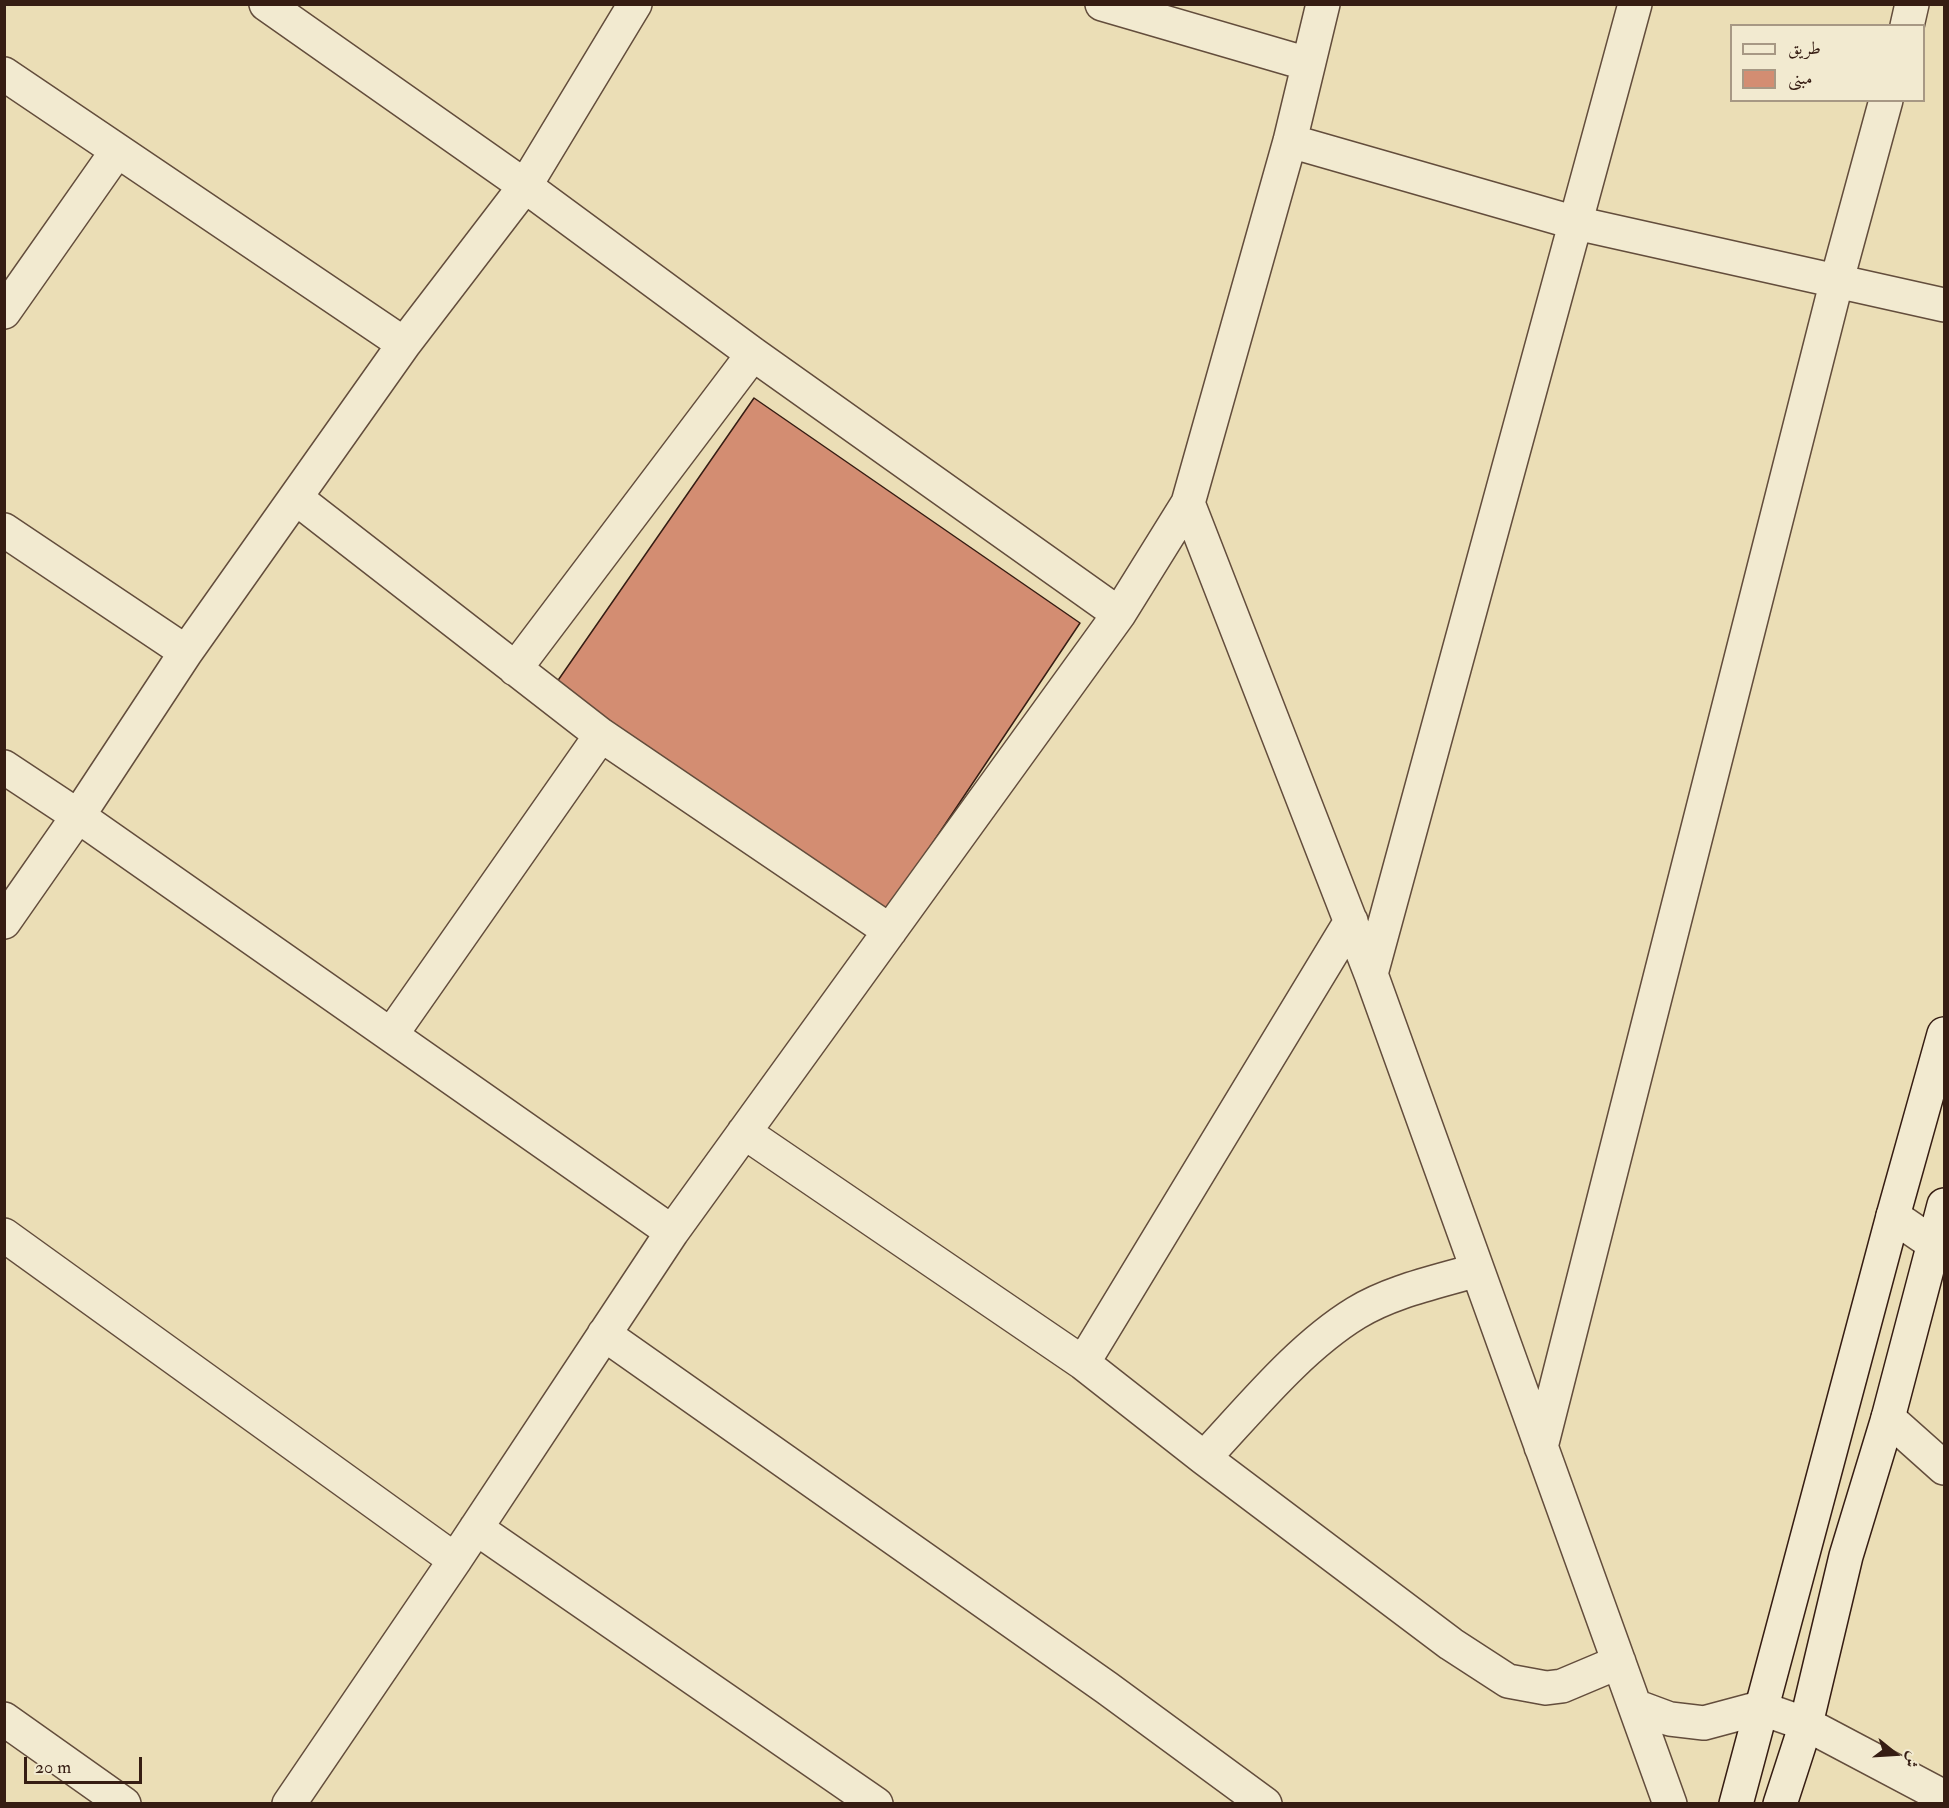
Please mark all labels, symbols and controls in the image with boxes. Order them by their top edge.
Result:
legend [1730,24,1925,102]
text: طريق [1788,37,1821,60]
text: مبنى [1788,67,1813,90]
north arrow [1865,1724,1925,1784]
scale bar [27,1745,146,1783]
text: ش [1900,1749,1924,1770]
text: 20 m [35,1756,71,1779]

